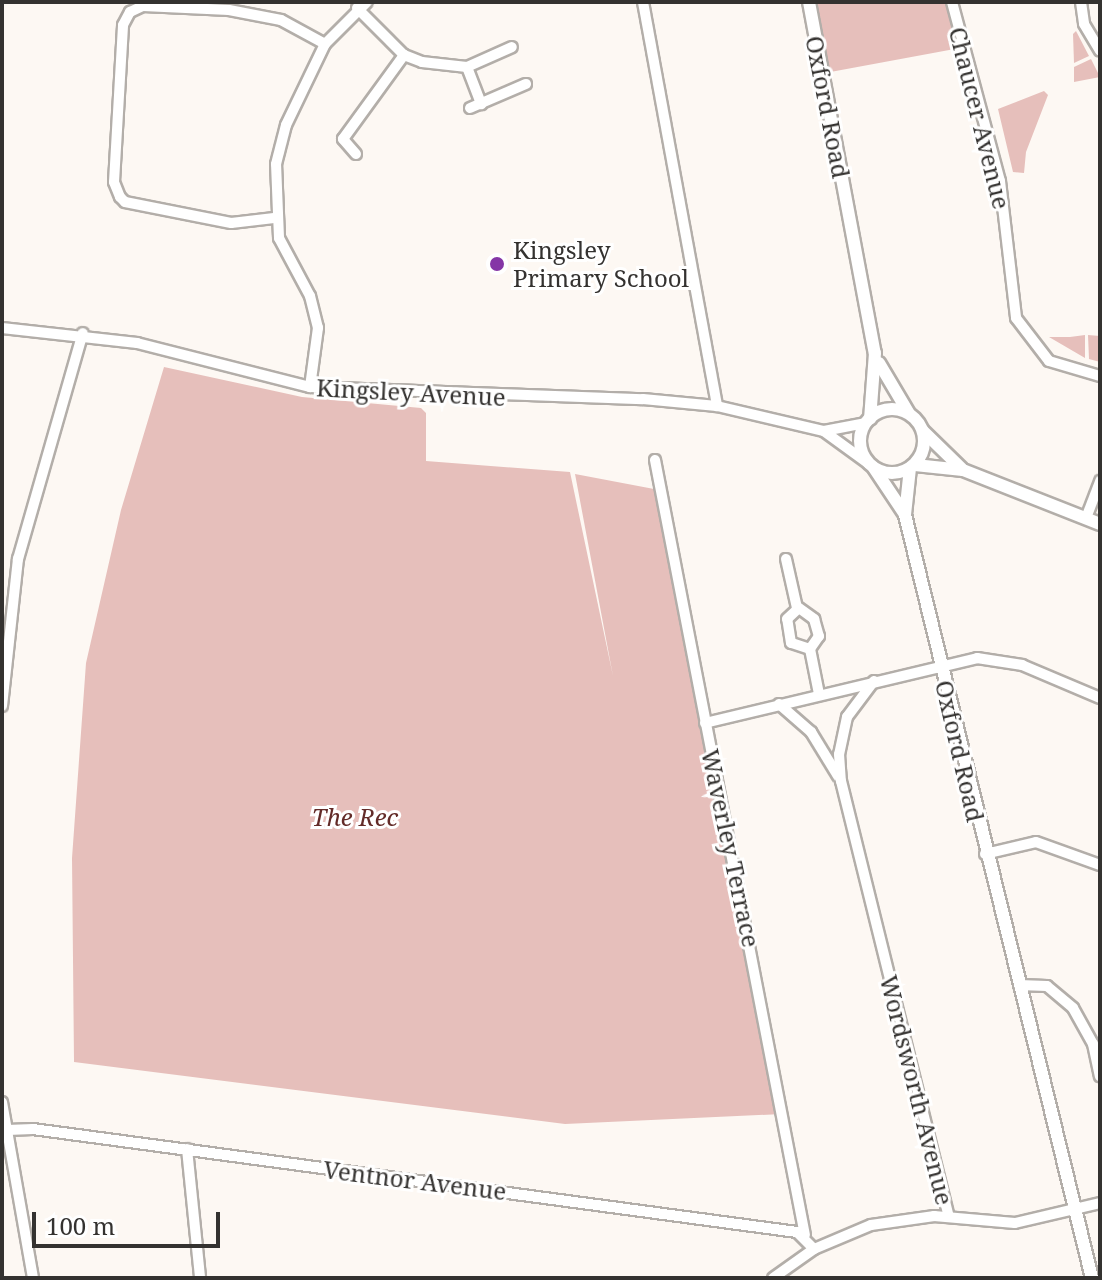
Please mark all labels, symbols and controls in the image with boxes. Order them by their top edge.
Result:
street label: Chaucer Avenue [943,24,1017,212]
street label: Oxford Road [800,33,856,181]
place label: Kingsley Primary School [513,236,689,292]
marker: Kingsley Primary School [488,255,506,273]
street label: Kingsley Avenue [316,373,506,411]
street label: Oxford Road [930,677,990,825]
street label: Waverley Terrace [696,746,766,950]
park label: The Rec [312,803,398,831]
street label: Wordsworth Avenue [874,972,960,1208]
street label: Ventnor Avenue [322,1154,508,1206]
scale bar [36,1196,224,1246]
text: 100 m [46,1209,115,1242]

